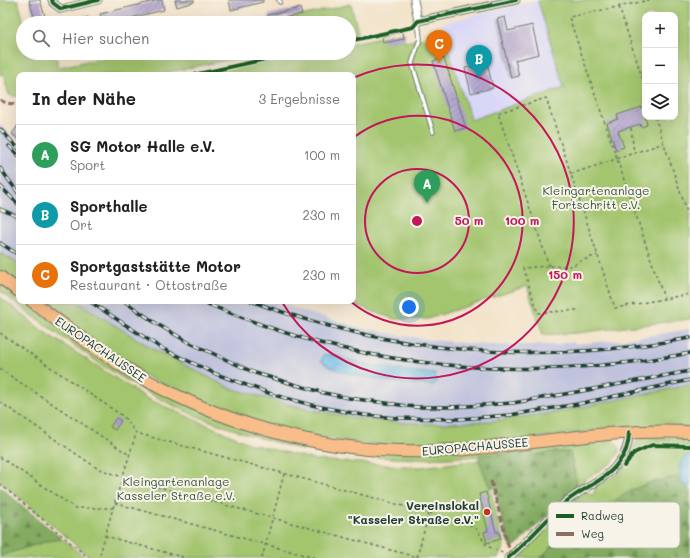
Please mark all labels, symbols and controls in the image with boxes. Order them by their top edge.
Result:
map controls [642,12,678,120]
button: + [642,12,678,48]
search box [16,16,356,60]
icon: search [30,27,52,49]
text: Hier suchen [62,28,149,48]
pin: C [426,30,452,63]
pin: B [466,45,492,78]
button: − [642,48,678,84]
button: layers [642,84,678,120]
text: In der Nähe [32,87,136,109]
text: 3 Ergebnisse [259,90,340,107]
text: SG Motor Halle e.V. [70,136,215,156]
text: A [40,146,50,163]
text: 100 m [304,146,340,163]
text: Sport [70,156,105,173]
pin: A [414,170,440,203]
park label: Kleingartenanlage Fortschritt e.V. [543,182,649,212]
text: Sporthalle [70,196,147,216]
text: B [41,206,49,223]
text: 230 m [303,206,340,223]
text: 50 m [455,212,483,228]
text: 100 m [505,212,539,228]
centre of rings [410,214,424,228]
text: Ort [70,216,93,233]
text: Sportgaststätte Motor [70,256,241,276]
text: C [40,266,50,283]
text: 230 m [303,266,340,283]
text: 150 m [548,266,582,282]
text: Restaurant · Ottostraße [70,276,228,293]
your location [399,297,419,317]
street label: EUROPACHAUSSEE [52,313,150,386]
street label: EUROPACHAUSSEE [421,433,529,459]
park label: Kleingartenanlage Kasseler Straße e.V. [117,473,235,503]
place label: Vereinslokal "Kasseler Straße e.V." [347,497,479,527]
legend [548,502,680,548]
marker: Vereinslokal "Kasseler Straße e.V." [482,507,492,517]
text: Radweg [581,508,624,523]
text: Weg [581,526,604,541]

